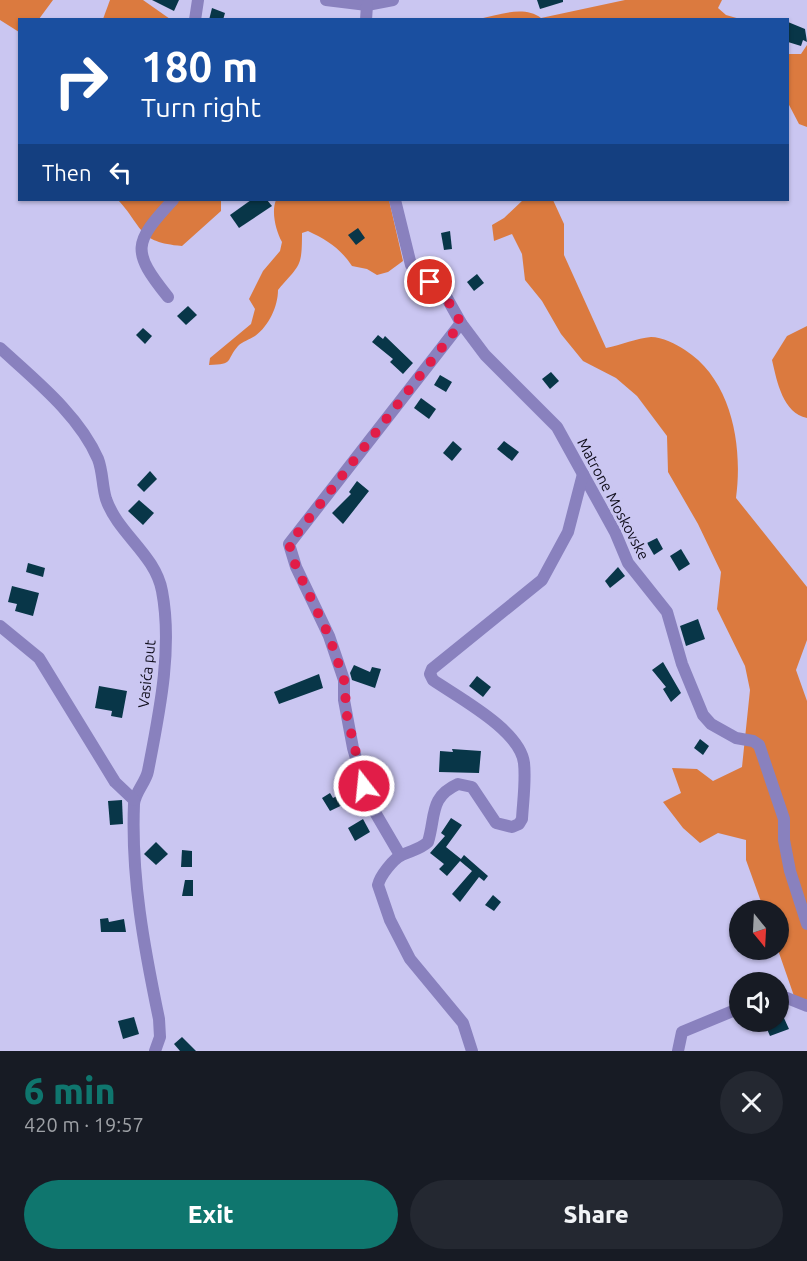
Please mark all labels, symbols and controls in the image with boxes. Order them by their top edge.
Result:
icon: right [42,42,120,120]
text: 180 m [141,43,258,90]
text: Turn right [141,92,261,122]
icon: left [104,156,137,189]
text: Then [42,160,92,185]
pin [404,256,455,307]
icon: arrive [413,265,446,298]
street label: Matrone Moskovske [574,435,653,562]
street label: Vasića put [134,639,159,709]
position arrow [332,754,396,818]
north arrow [729,900,789,960]
map controls [729,900,789,1032]
button: sound [729,972,789,1032]
text: 6 min [24,1070,116,1111]
button: close [720,1071,783,1134]
text: 420 m · 19:57 [24,1113,144,1136]
button: Exit [24,1180,398,1249]
button: Share [410,1180,783,1249]

